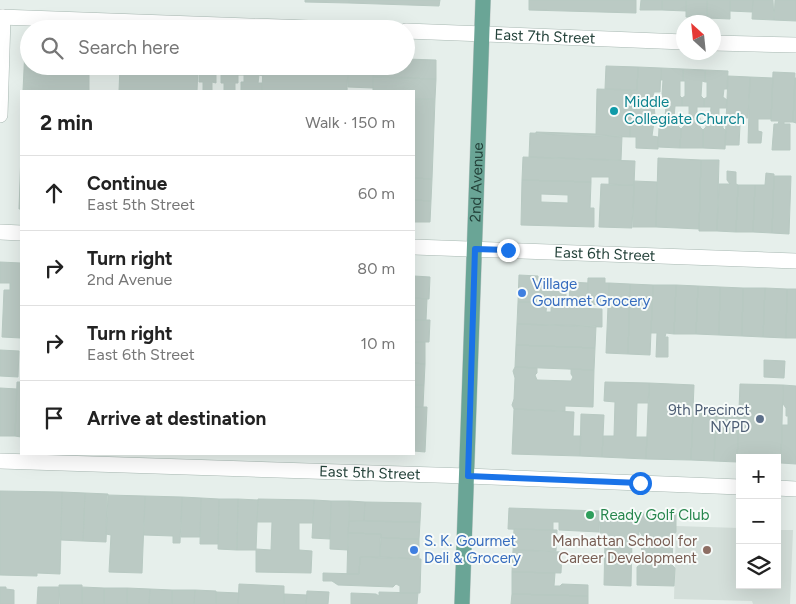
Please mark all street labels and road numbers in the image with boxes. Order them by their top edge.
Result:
street label: East 7th Street [494,26,596,47]
street label: 2nd Avenue [466,142,487,223]
street label: East 6th Street [554,243,656,265]
street label: East 5th Street [319,462,421,484]

